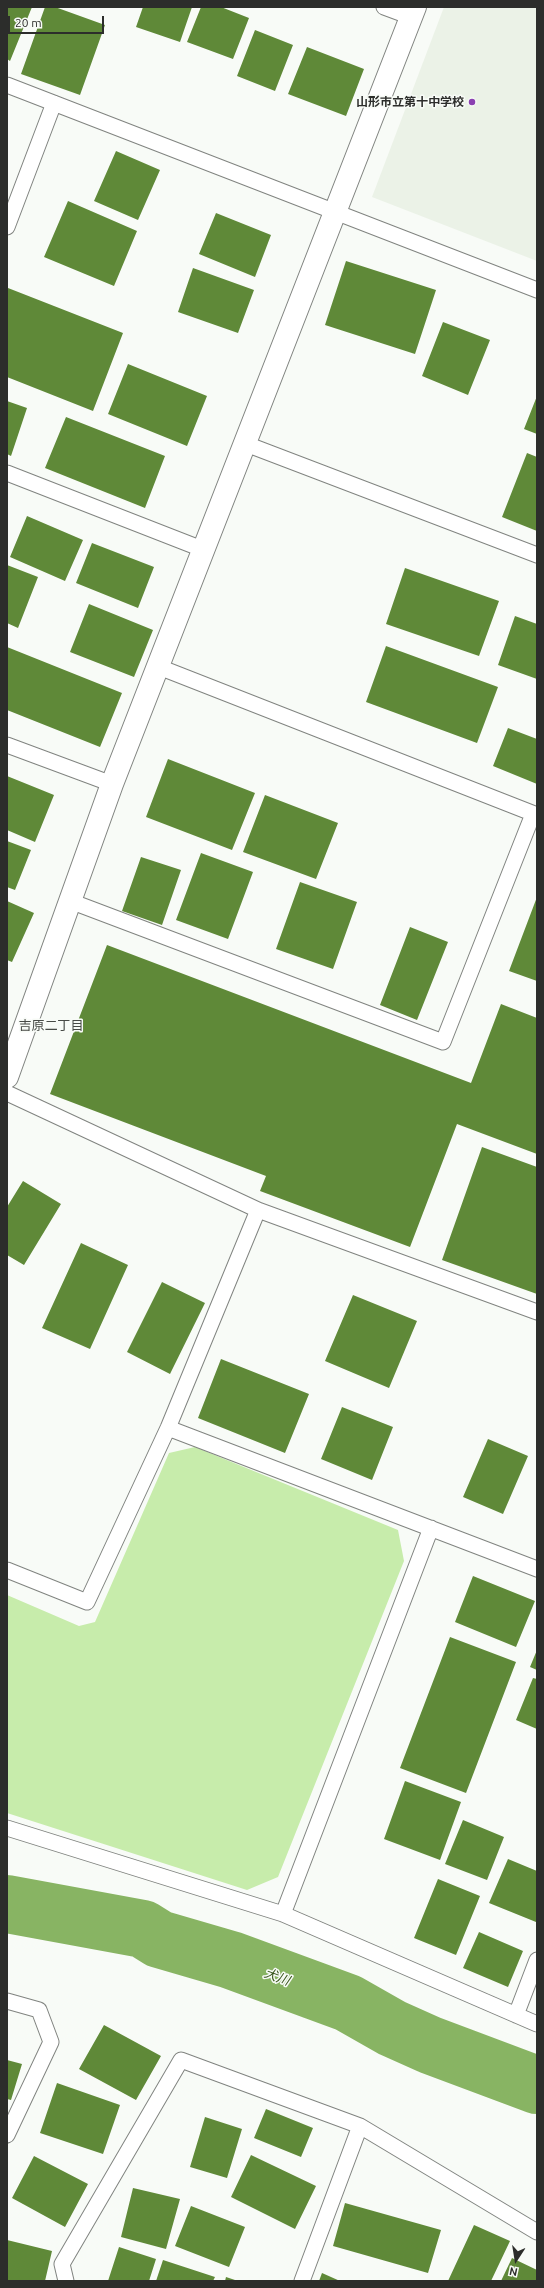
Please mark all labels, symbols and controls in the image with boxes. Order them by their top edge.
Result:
scale bar [10,8,106,34]
text: 20 m [15,16,42,29]
place label: 山形市立第十中学校 [356,95,464,109]
marker: 山形市立第十中学校 [467,97,477,107]
district label: 吉原二丁目 [19,1018,83,1034]
water label: 犬川 [262,1965,292,1989]
north arrow [496,2240,536,2280]
text: N [508,2265,519,2278]

